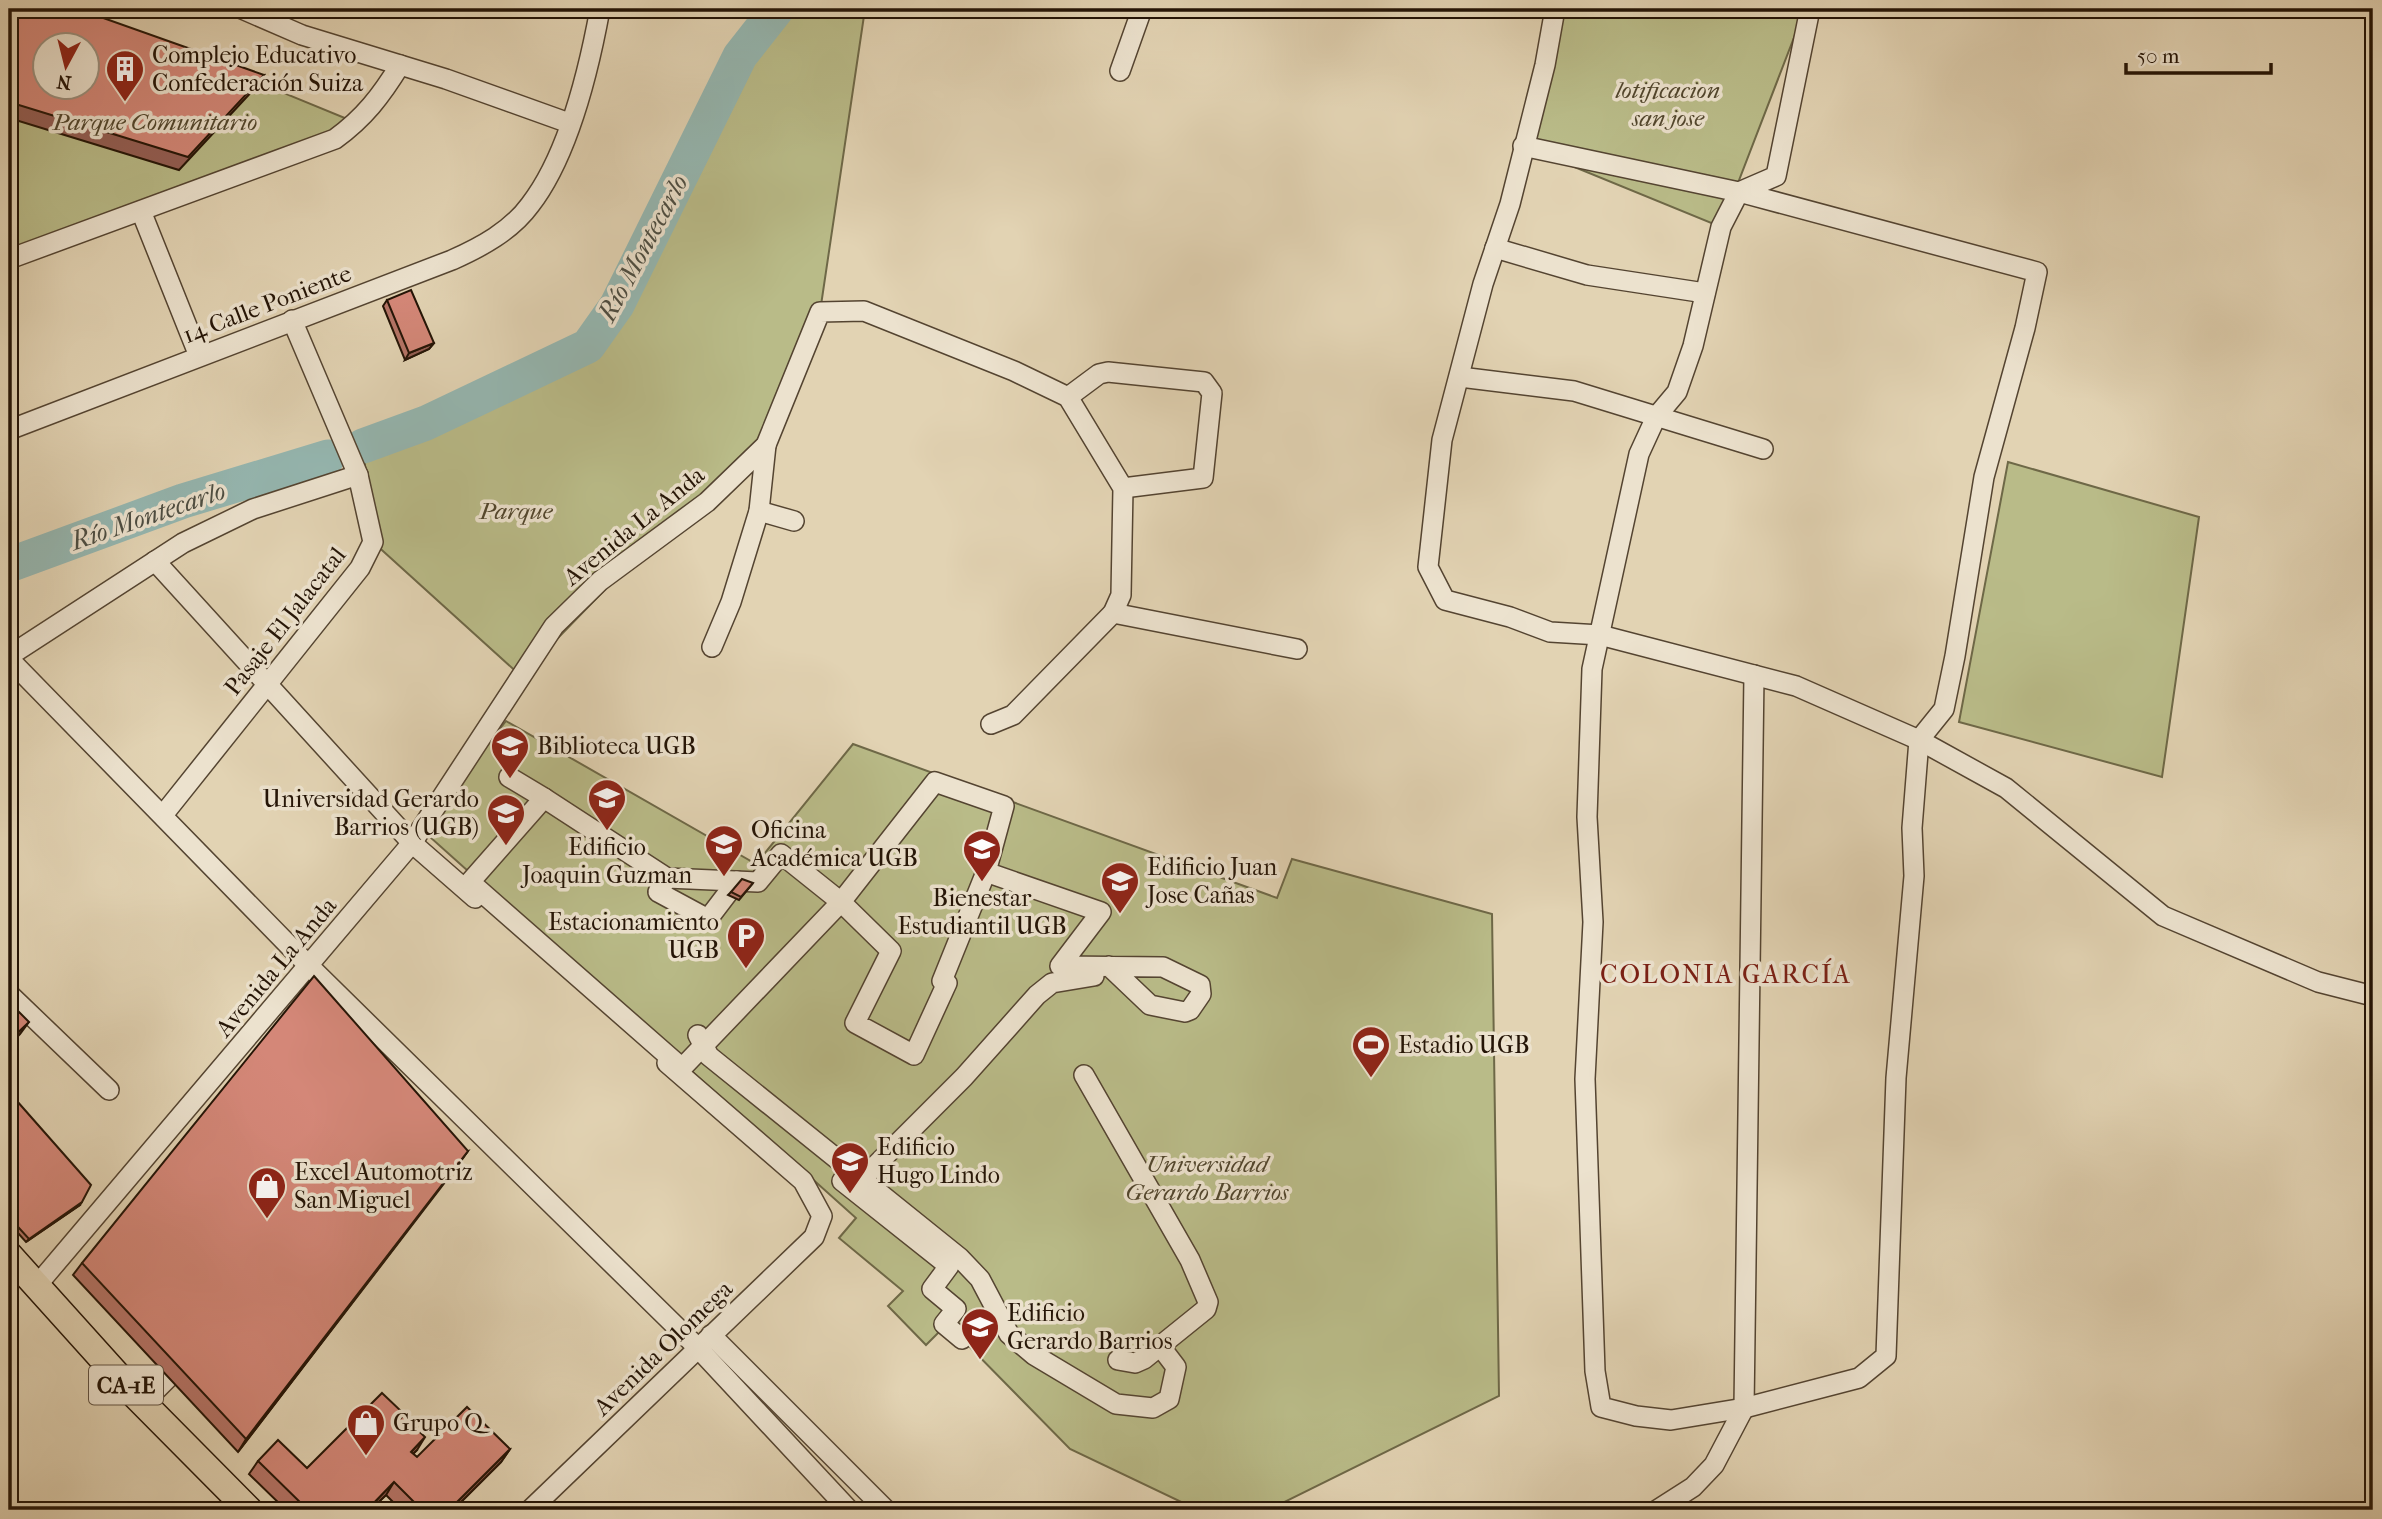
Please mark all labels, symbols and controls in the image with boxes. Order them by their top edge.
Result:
north arrow [32,32,102,102]
scale bar [2126,32,2272,76]
place label: Complejo Educativo Confederación Suiza [152,41,364,97]
text: 50 m [2137,44,2180,68]
building icon: Complejo Educativo Confederación Suiza [104,48,146,103]
text: N [55,70,73,94]
park label: lotificacion san jose [1615,76,1720,132]
park label: Parque Comunitario [52,108,257,136]
water label: Río Montecarlo [590,169,695,328]
street label: 14 Calle Poniente [179,259,355,349]
street label: Avenida La Anda [557,460,711,592]
water label: Río Montecarlo [65,475,229,558]
park label: Parque [479,497,554,525]
street label: Pasaje El Jalacatal [219,541,352,701]
school or university icon: Biblioteca UGB [489,725,531,780]
place label: Biblioteca UGB [537,732,696,760]
school or university icon: Edificio Joaquin Guzman [586,777,628,832]
place label: Universidad Gerardo Barrios (UGB) [263,785,479,841]
school or university icon: Universidad Gerardo Barrios (UGB) [485,792,527,847]
place label: Oficina Académica UGB [750,816,918,872]
school or university icon: Oficina Académica UGB [703,823,745,878]
school or university icon: Bienestar Estudiantil UGB [961,828,1003,883]
place label: Edificio Joaquin Guzman [520,833,692,889]
place label: Edificio Juan Jose Cañas [1145,853,1277,909]
school or university icon: Edificio Juan Jose Cañas [1099,860,1141,915]
place label: Bienestar Estudiantil UGB [897,884,1067,940]
street label: Avenida La Anda [209,891,343,1043]
place label: Estacionamiento UGB [548,908,719,964]
parking icon: Estacionamiento UGB [725,915,767,970]
district label: COLONIA GARCÍA [1600,958,1852,990]
sports icon: Estadio UGB [1350,1024,1392,1079]
place label: Estadio UGB [1398,1031,1530,1059]
place label: Edificio Hugo Lindo [877,1133,1000,1189]
school or university icon: Edificio Hugo Lindo [829,1140,871,1195]
park label: Universidad Gerardo Barrios [1126,1150,1289,1206]
place label: Excel Automotriz San Miguel [294,1158,473,1214]
shop icon: Excel Automotriz San Miguel [246,1165,288,1220]
street label: Avenida Olomega [587,1274,739,1422]
place label: Edificio Gerardo Barrios [1007,1299,1173,1355]
school or university icon: Edificio Gerardo Barrios [959,1306,1001,1361]
road number: CA-1E [89,1366,163,1404]
shop icon: Grupo Q [345,1402,387,1457]
place label: Grupo Q [393,1409,490,1437]

